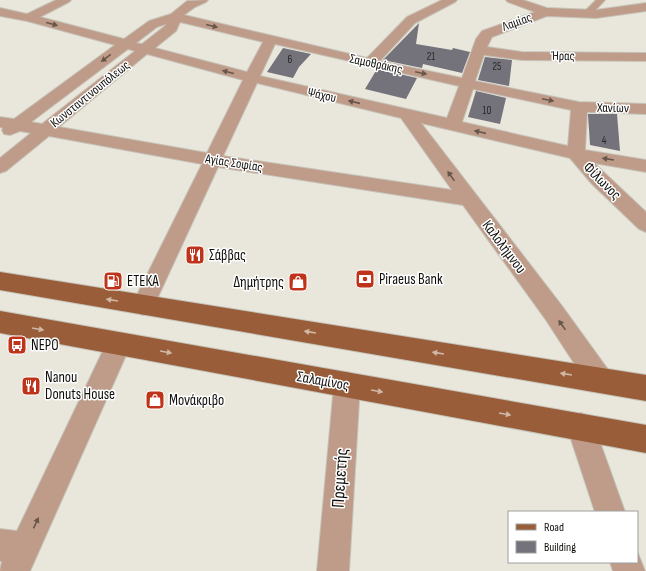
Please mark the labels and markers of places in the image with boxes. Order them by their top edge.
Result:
restaurant icon: Σάββας [184,244,206,266]
place label: Σάββας [209,246,246,265]
bank icon: Piraeus Bank [354,268,376,290]
fuel station icon: ΕΤΕΚΑ [102,270,124,292]
place label: Piraeus Bank [379,270,443,289]
shop icon: Δημήτρης [287,271,309,293]
place label: ΕΤΕΚΑ [127,272,159,291]
place label: Δημήτρης [234,273,284,292]
bus stop icon: ΝΕΡΟ [6,334,28,356]
place label: ΝΕΡΟ [31,336,59,355]
place label: Nanou Donuts House [45,368,115,404]
restaurant icon: Nanou Donuts House [20,375,42,397]
shop icon: Μονάκριβο [144,389,166,411]
place label: Μονάκριβο [169,391,224,410]

